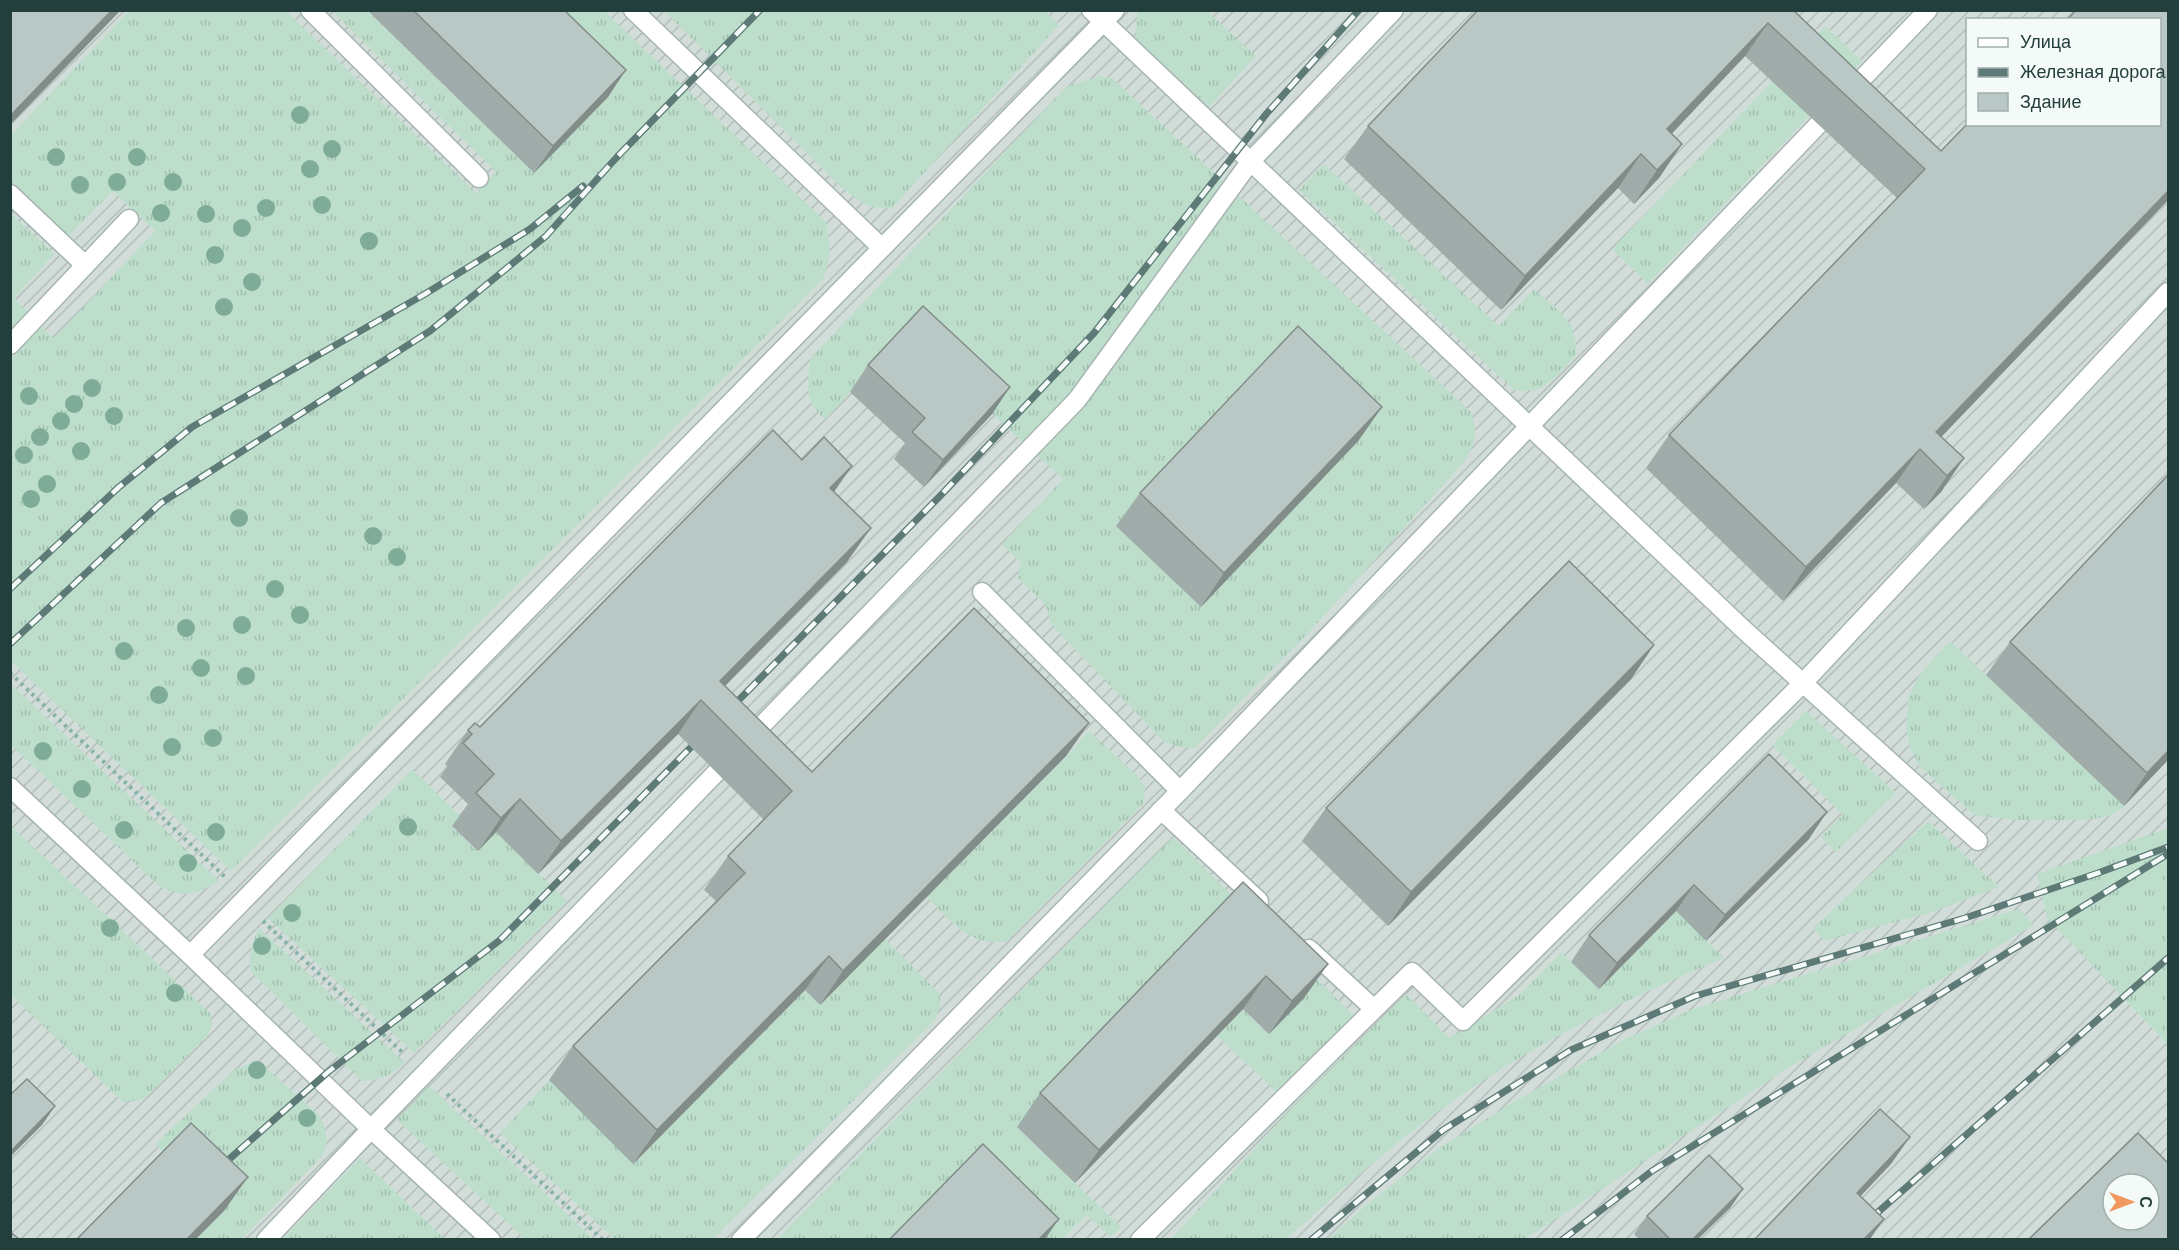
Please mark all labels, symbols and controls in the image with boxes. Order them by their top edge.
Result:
legend [1966,18,2161,126]
text: Улица [2020,30,2072,54]
text: Железная дорога [2020,60,2166,84]
text: Здание [2020,90,2081,114]
north arrow [2101,1172,2161,1232]
text: С [2135,1196,2156,1208]

